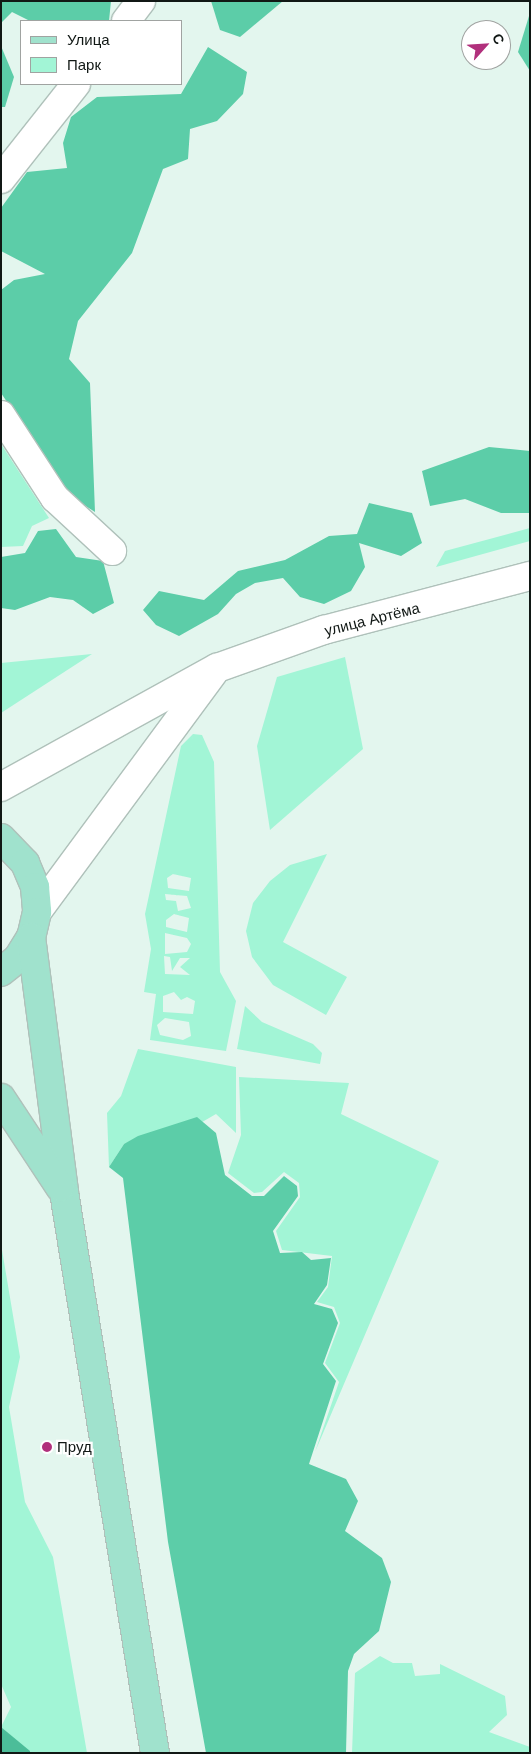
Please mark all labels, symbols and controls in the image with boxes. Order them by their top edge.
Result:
legend [20,20,182,85]
north arrow [461,20,511,70]
text: Улица [67,31,110,48]
text: С [489,31,508,47]
text: Парк [67,56,101,73]
street label: улица Артёма [323,598,421,640]
place label: Пруд [57,1438,92,1456]
marker: Пруд [41,1441,53,1453]

